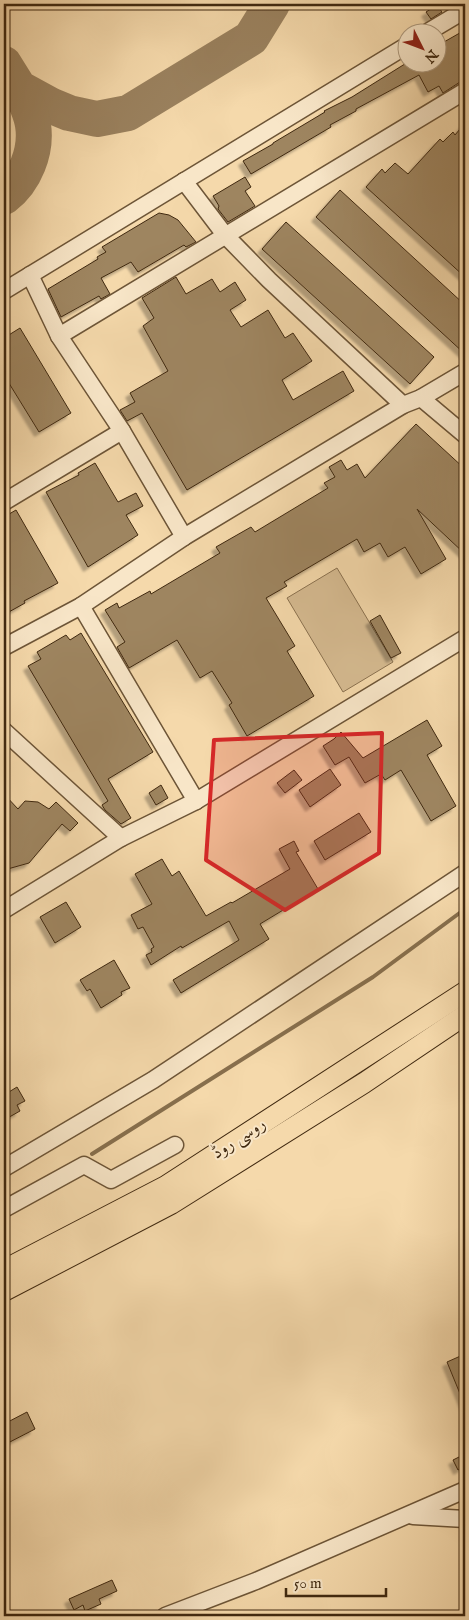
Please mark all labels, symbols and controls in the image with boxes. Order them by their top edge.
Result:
north arrow [396,22,446,72]
text: N [420,45,442,67]
street label: روسی روڈ [208,1113,270,1165]
scale bar [286,1565,386,1597]
text: 50 m [294,1574,322,1593]

